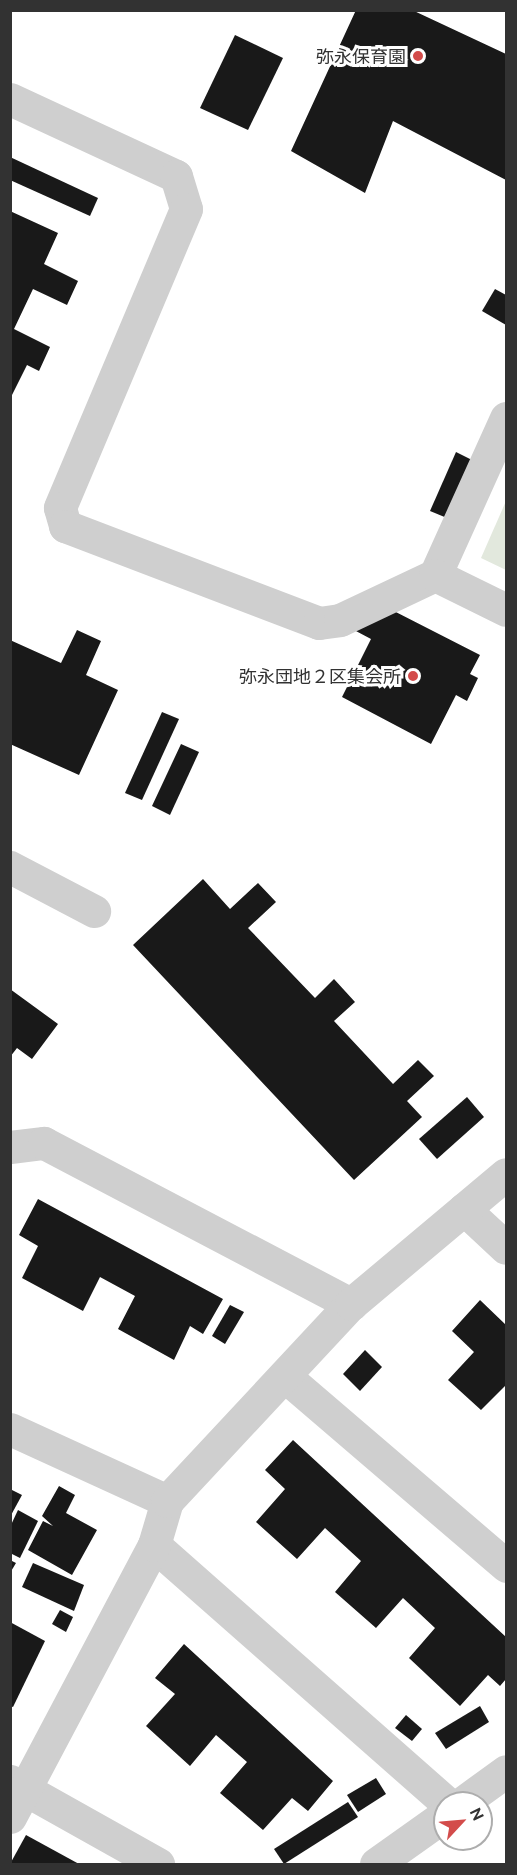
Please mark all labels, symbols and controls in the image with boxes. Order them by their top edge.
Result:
place label: 弥永保育園 [316,45,406,67]
marker: 弥永保育園 [411,49,425,63]
place label: 弥永団地２区集会所 [239,665,401,687]
marker: 弥永団地２区集会所 [406,669,420,683]
north arrow [433,1791,493,1851]
text: N [467,1805,488,1823]

